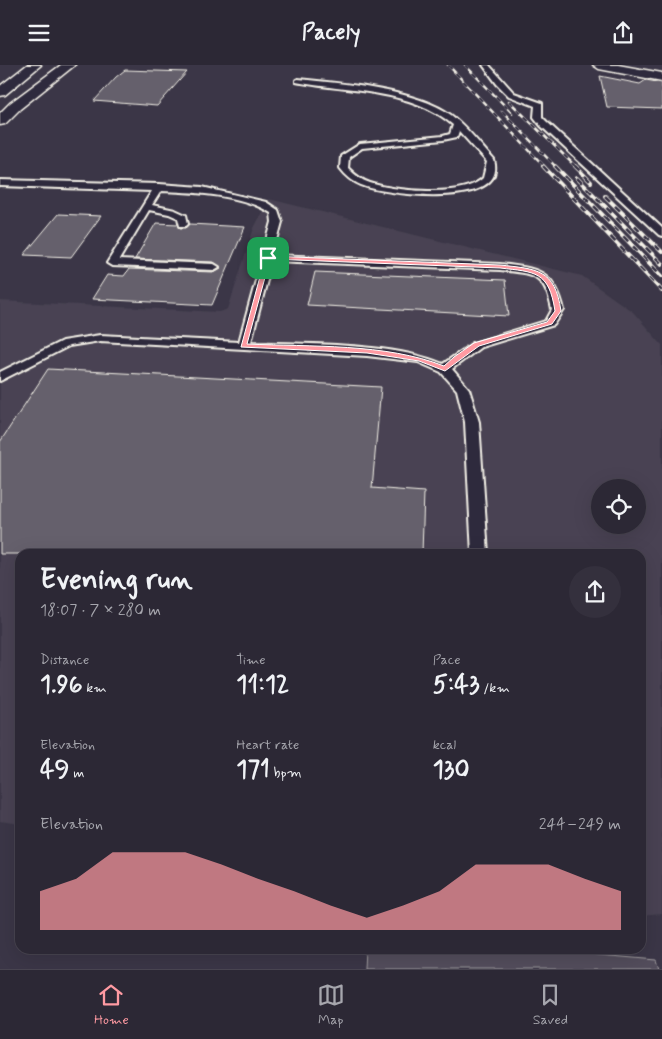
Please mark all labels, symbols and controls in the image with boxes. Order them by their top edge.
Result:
icon: menu [25,19,53,47]
text: Pacely [302,19,360,47]
icon: share [609,19,637,47]
pin [247,237,289,279]
icon: arrive [254,244,282,272]
map controls [591,479,646,534]
button: locate [591,479,646,534]
text: Evening run [40,562,193,599]
button: share [569,566,621,618]
text: 18:07 · 7 × 280 m [40,600,161,621]
text: Distance [40,651,89,669]
text: Time [236,651,266,669]
text: Pace [433,651,461,669]
text: 1.96 [40,669,82,702]
text: 11:12 [236,669,289,702]
text: 5:43 [433,669,479,702]
text: km [82,679,107,697]
text: /km [479,679,510,697]
text: Elevation [40,736,95,754]
text: Heart rate [236,736,299,754]
text: kcal [433,736,456,754]
text: 49 [40,754,69,787]
text: 171 [236,754,270,787]
text: 130 [433,754,469,787]
text: m [69,764,84,782]
text: bpm [270,764,302,782]
text: Elevation [40,814,103,835]
text: 244–249 m [539,814,621,835]
tab: Home [94,981,129,1029]
tab: Map [317,981,345,1029]
tab: Saved [533,981,568,1029]

